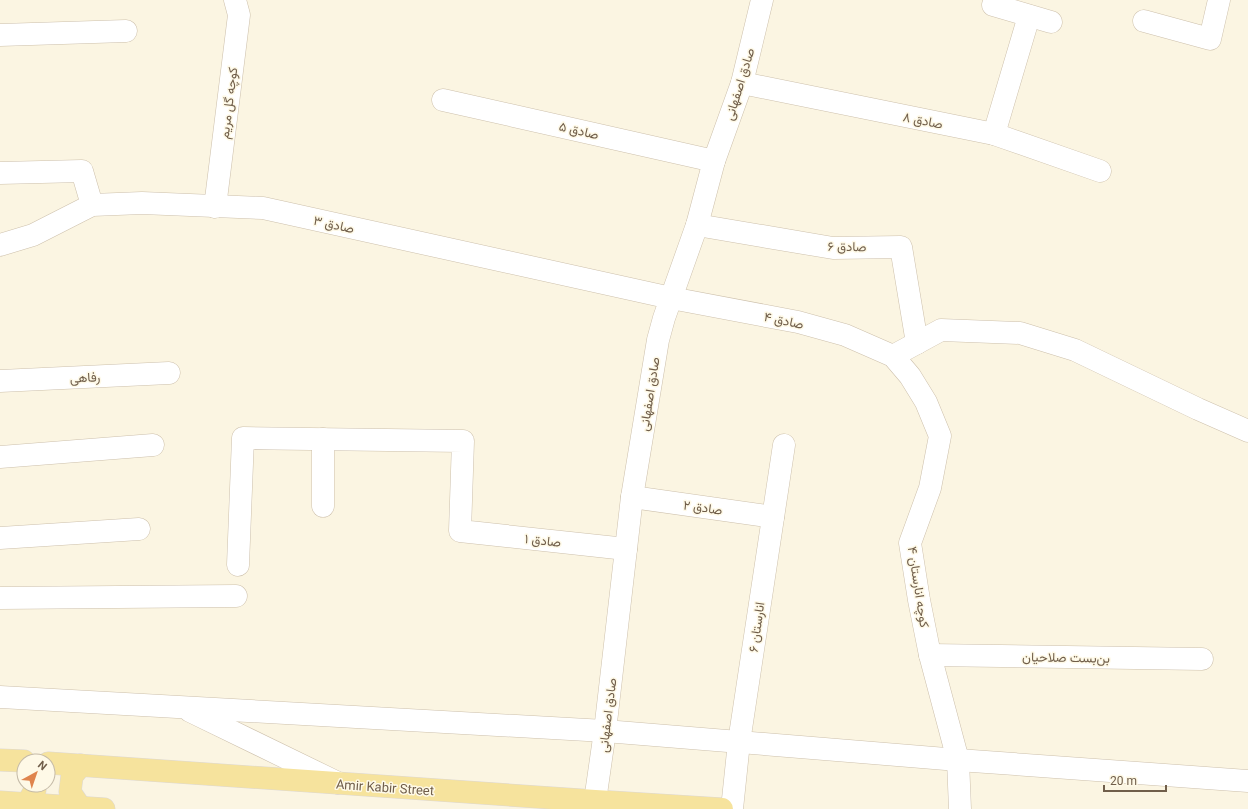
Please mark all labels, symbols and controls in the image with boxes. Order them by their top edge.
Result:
street label: صادق اصفهانی [721,46,759,123]
street label: کوچه گل مریم [217,66,242,140]
street label: صادق ۸ [901,109,944,133]
street label: صادق ۵ [557,119,600,143]
street label: صادق ۳ [312,213,356,237]
street label: صادق ۶ [827,239,867,255]
street label: صادق ۴ [762,309,805,333]
street label: صادق اصفهانی [636,356,664,433]
street label: رفاهی [69,369,101,387]
street label: صادق ۲ [682,497,724,519]
street label: صادق ۱ [524,531,562,551]
street label: کوچه انارستان ۴ [903,545,932,629]
street label: انارستان ۶ [746,601,768,653]
street label: بن‌بست صلاحیان [1022,649,1110,667]
street label: صادق اصفهانی [595,677,621,753]
north arrow [16,753,56,793]
text: N [35,758,49,773]
scale bar [1104,767,1166,793]
text: 20 m [1110,774,1137,788]
street label: Amir Kabir Street [335,777,435,798]

